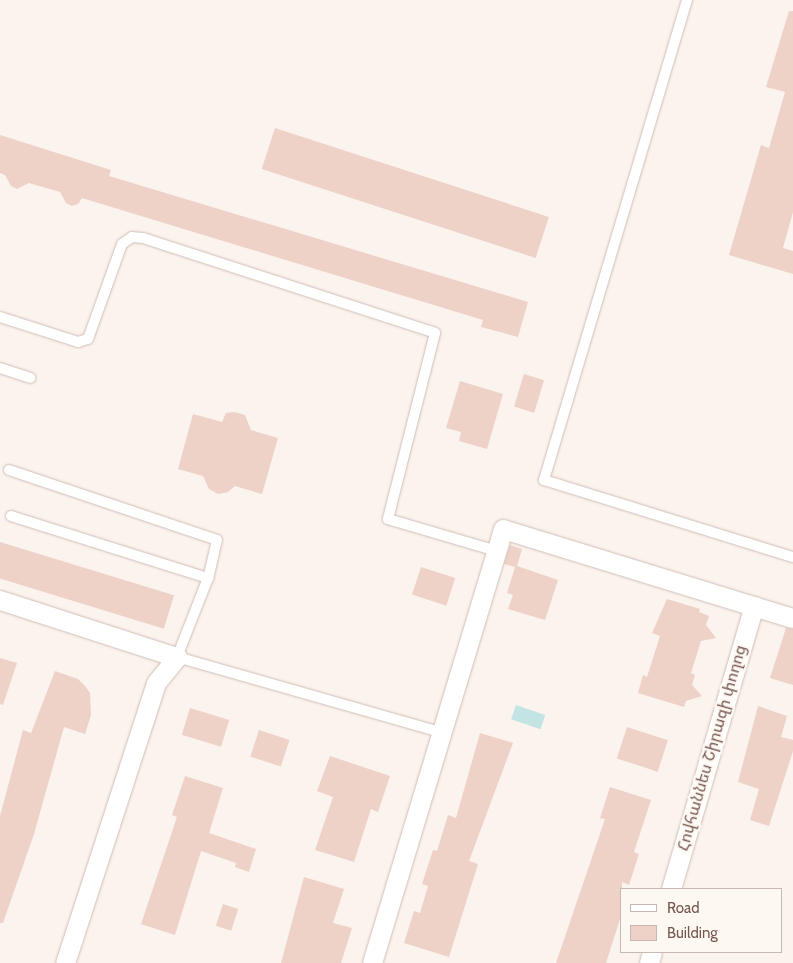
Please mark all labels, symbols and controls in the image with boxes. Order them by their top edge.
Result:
street label: Հովհաննես Շիրազի փողոց [673,643,751,853]
legend [620,888,783,953]
text: Road [667,899,700,917]
text: Building [667,924,718,942]

